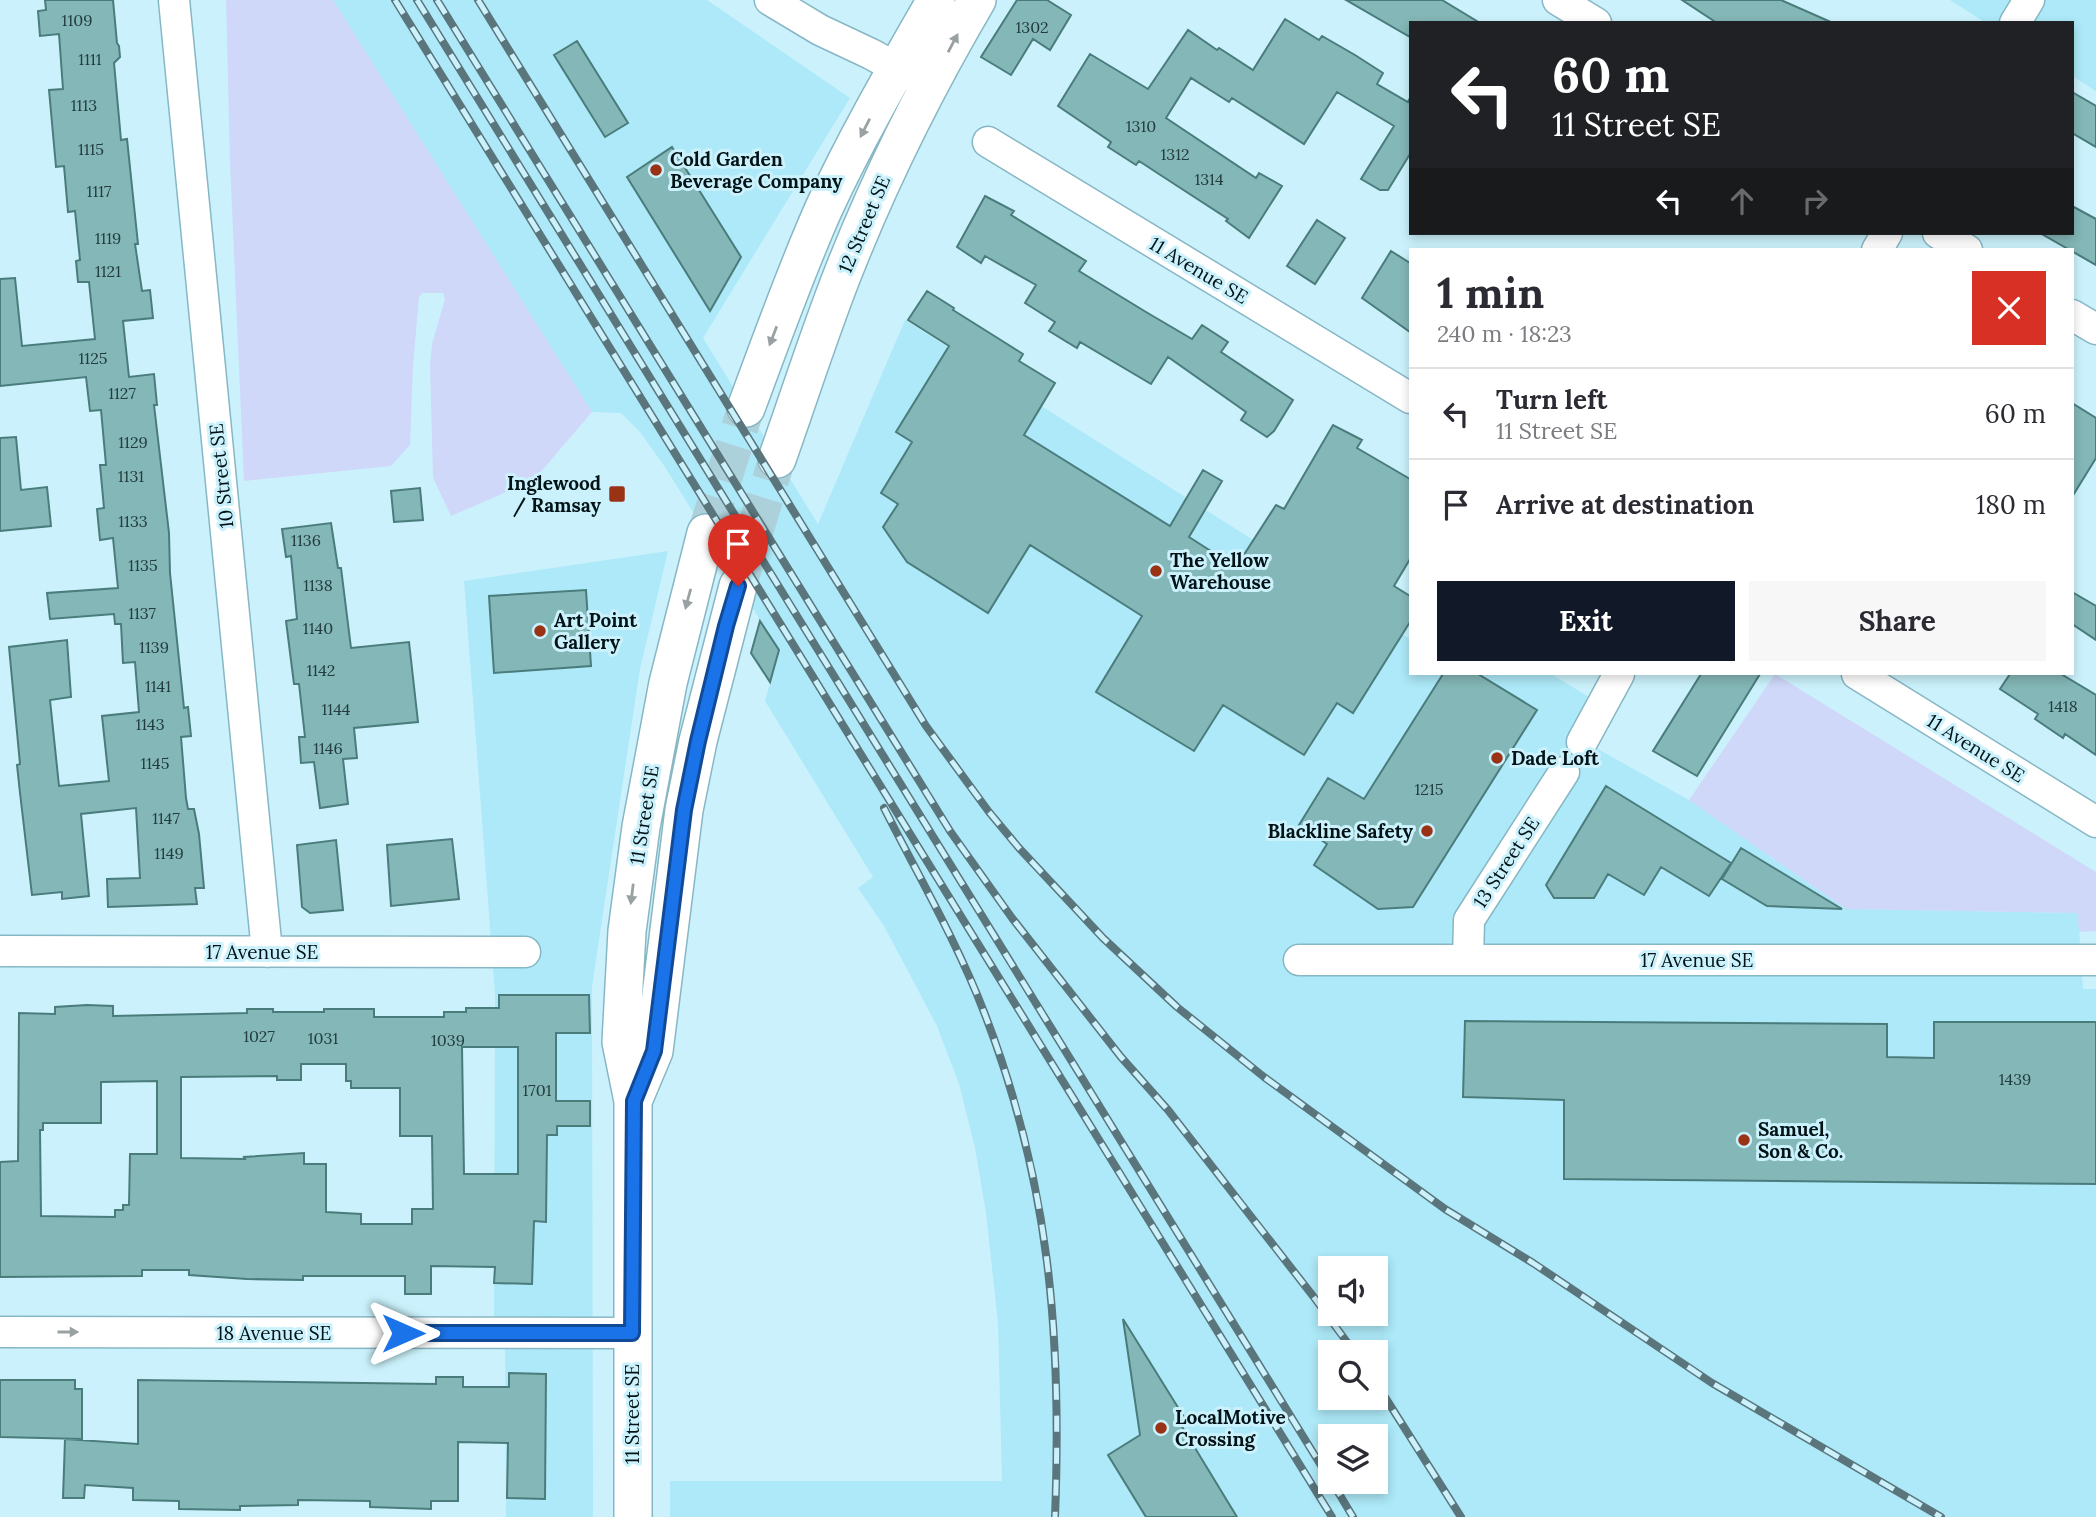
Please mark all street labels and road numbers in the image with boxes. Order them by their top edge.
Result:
street label: 12 Street SE [833,172,895,276]
street label: 11 Avenue SE [1145,231,1253,309]
street label: 10 Street SE [204,422,238,530]
street label: 11 Avenue SE [1923,708,2029,788]
street label: 11 Street SE [624,764,664,866]
street label: 13 Street SE [1468,812,1544,912]
street label: 17 Avenue SE [206,940,318,964]
street label: 17 Avenue SE [1641,948,1753,972]
street label: 18 Avenue SE [217,1321,331,1345]
street label: 11 Street SE [620,1364,644,1464]

